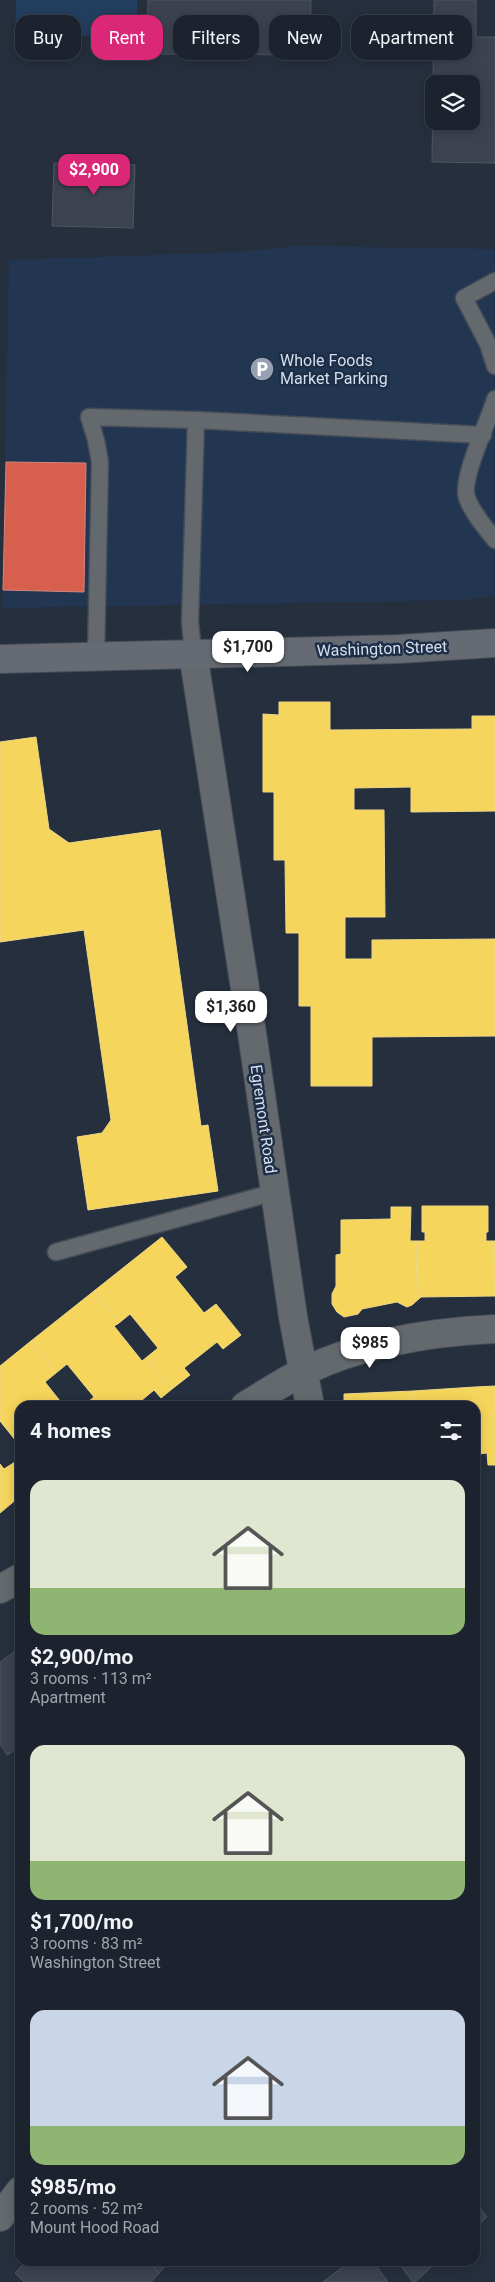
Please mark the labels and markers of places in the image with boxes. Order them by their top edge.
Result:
pin: $2,900 [53,154,135,196]
place label: Whole Foods Market Parking [280,351,388,388]
parking icon: Whole Foods Market Parking [249,356,275,382]
pin: $1,700 [207,630,289,673]
pin: $1,360 [190,990,272,1033]
pin: $985 [340,1326,400,1369]

